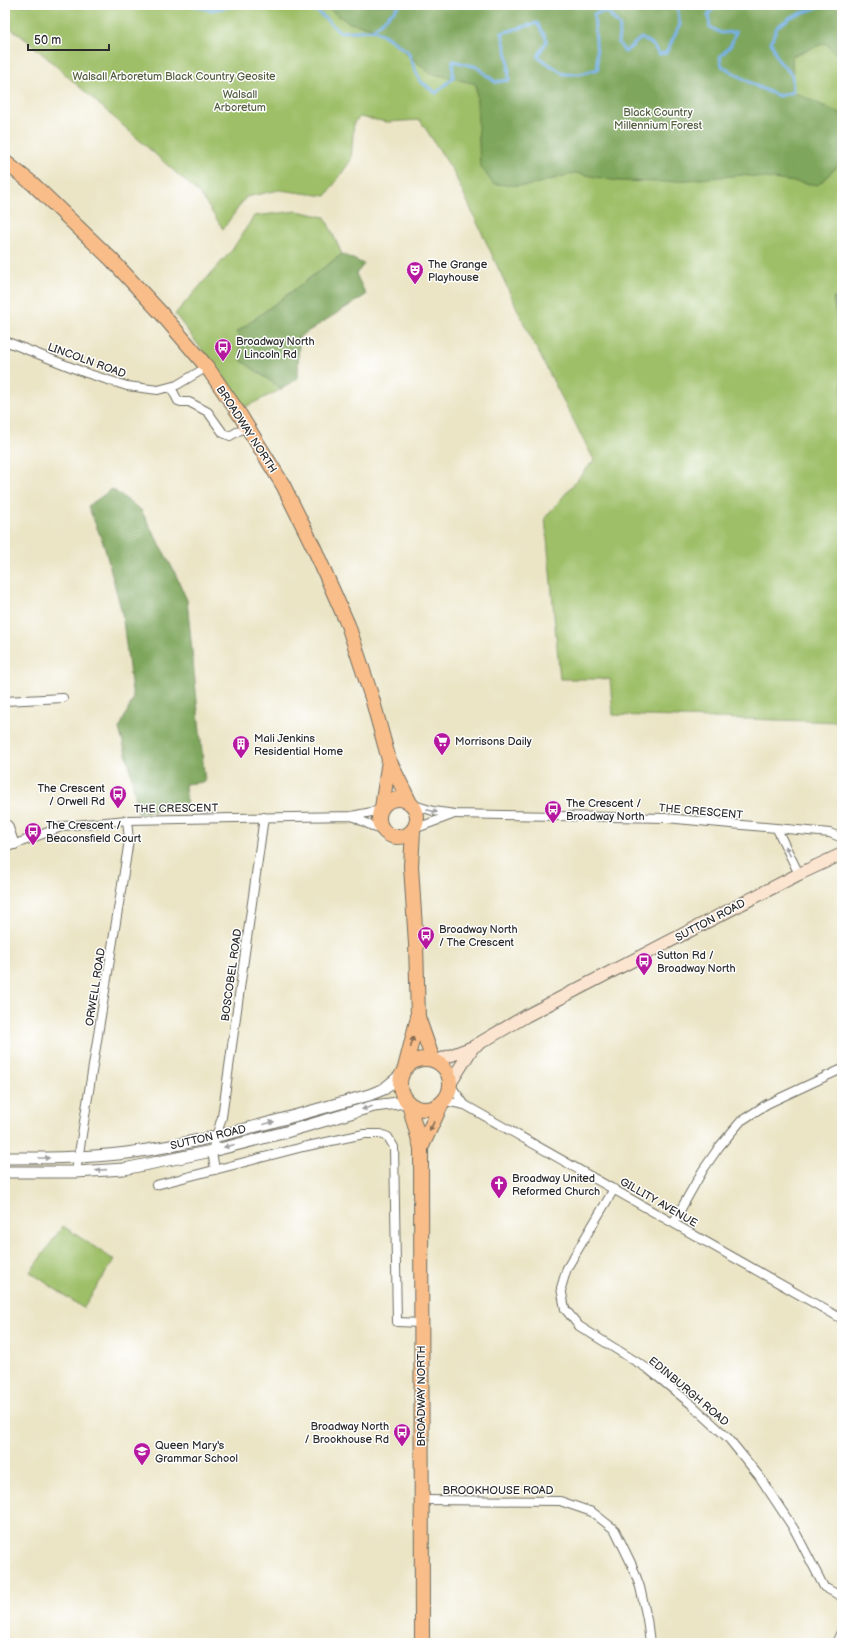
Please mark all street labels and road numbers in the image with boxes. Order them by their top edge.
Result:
street label: LINCOLN ROAD [46,340,128,381]
street label: BROADWAY NORTH [214,383,280,475]
street label: THE CRESCENT [134,801,219,816]
street label: THE CRESCENT [658,801,744,822]
street label: SUTTON ROAD [673,897,747,944]
street label: BOSCOBEL ROAD [219,928,244,1022]
street label: ORWELL ROAD [83,947,108,1027]
street label: SUTTON ROAD [169,1122,247,1153]
street label: GILLITY AVENUE [618,1175,700,1230]
street label: BROADWAY NORTH [415,1345,428,1447]
street label: EDINBURGH ROAD [646,1354,731,1429]
street label: BROOKHOUSE ROAD [442,1484,554,1497]

